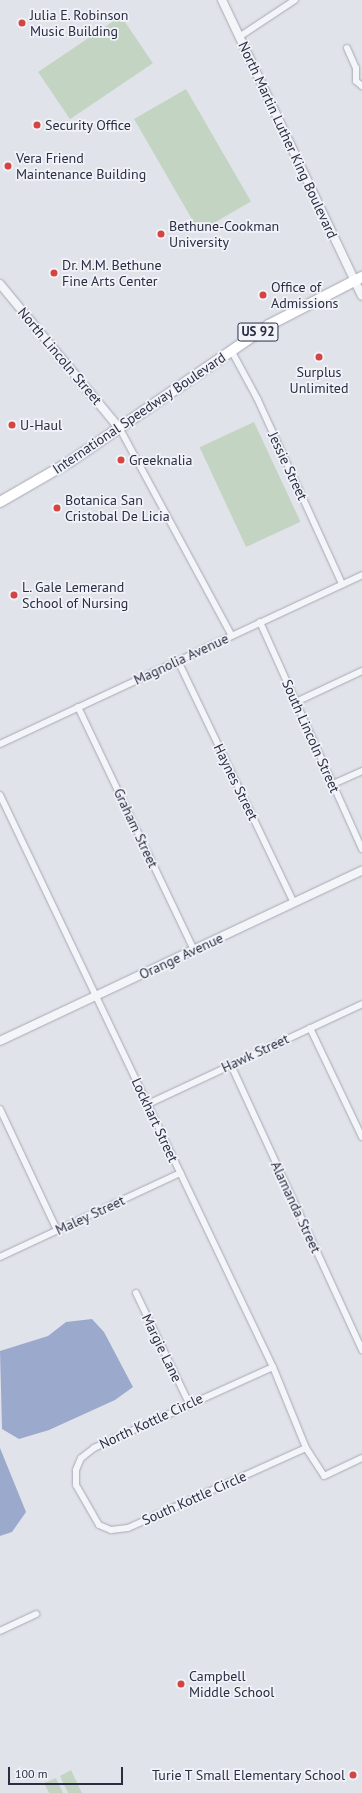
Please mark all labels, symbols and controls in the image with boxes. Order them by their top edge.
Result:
place label: Julia E. Robinson Music Building [30,7,130,40]
marker: Julia E. Robinson Music Building [17,18,27,28]
street label: North Martin Luther King Boulevard [235,39,341,241]
place label: Security Office [45,117,131,133]
marker: Security Office [32,120,42,130]
place label: Vera Friend Maintenance Building [16,150,146,182]
marker: Vera Friend Maintenance Building [3,161,13,171]
place label: Bethune-Cookman University [169,218,279,250]
marker: Bethune-Cookman University [156,229,166,239]
place label: Dr. M.M. Bethune Fine Arts Center [62,257,164,290]
marker: Dr. M.M. Bethune Fine Arts Center [49,268,59,278]
place label: Office of Admissions [271,279,338,312]
marker: Office of Admissions [258,290,268,300]
street label: North Lincoln Street [14,304,106,408]
road number: US 92 [237,321,279,343]
street label: International Speedway Boulevard [49,349,229,477]
marker: Surplus Unlimited [314,352,324,362]
place label: Surplus Unlimited [290,364,348,396]
place label: U-Haul [20,417,62,433]
marker: U-Haul [7,420,17,430]
street label: Jessie Street [265,429,311,503]
place label: Greeknalia [129,452,192,468]
marker: Greeknalia [116,455,126,465]
place label: Botanica San Cristobal De Licia [65,492,170,524]
marker: Botanica San Cristobal De Licia [52,503,62,513]
place label: L. Gale Lemerand School of Nursing [22,579,128,612]
marker: L. Gale Lemerand School of Nursing [9,590,19,600]
street label: Magnolia Avenue [131,630,231,688]
street label: South Lincoln Street [279,677,343,795]
street label: Haynes Street [210,741,262,823]
street label: Graham Street [110,786,162,870]
street label: Orange Avenue [136,929,226,983]
street label: Hawk Street [218,1030,292,1076]
street label: Lockhart Street [128,1075,182,1165]
street label: Alamanda Street [267,1159,325,1255]
street label: Maley Street [52,1192,128,1238]
street label: Margie Lane [138,1311,186,1385]
street label: North Kottle Circle [97,1390,205,1452]
street label: South Kottle Circle [139,1467,249,1529]
place label: Campbell Middle School [189,1668,274,1700]
marker: Campbell Middle School [176,1679,186,1689]
scale bar [10,1759,125,1785]
text: 100 m [15,1766,48,1781]
place label: Turie T Small Elementary School [151,1767,345,1783]
marker: Turie T Small Elementary School [348,1770,358,1780]

